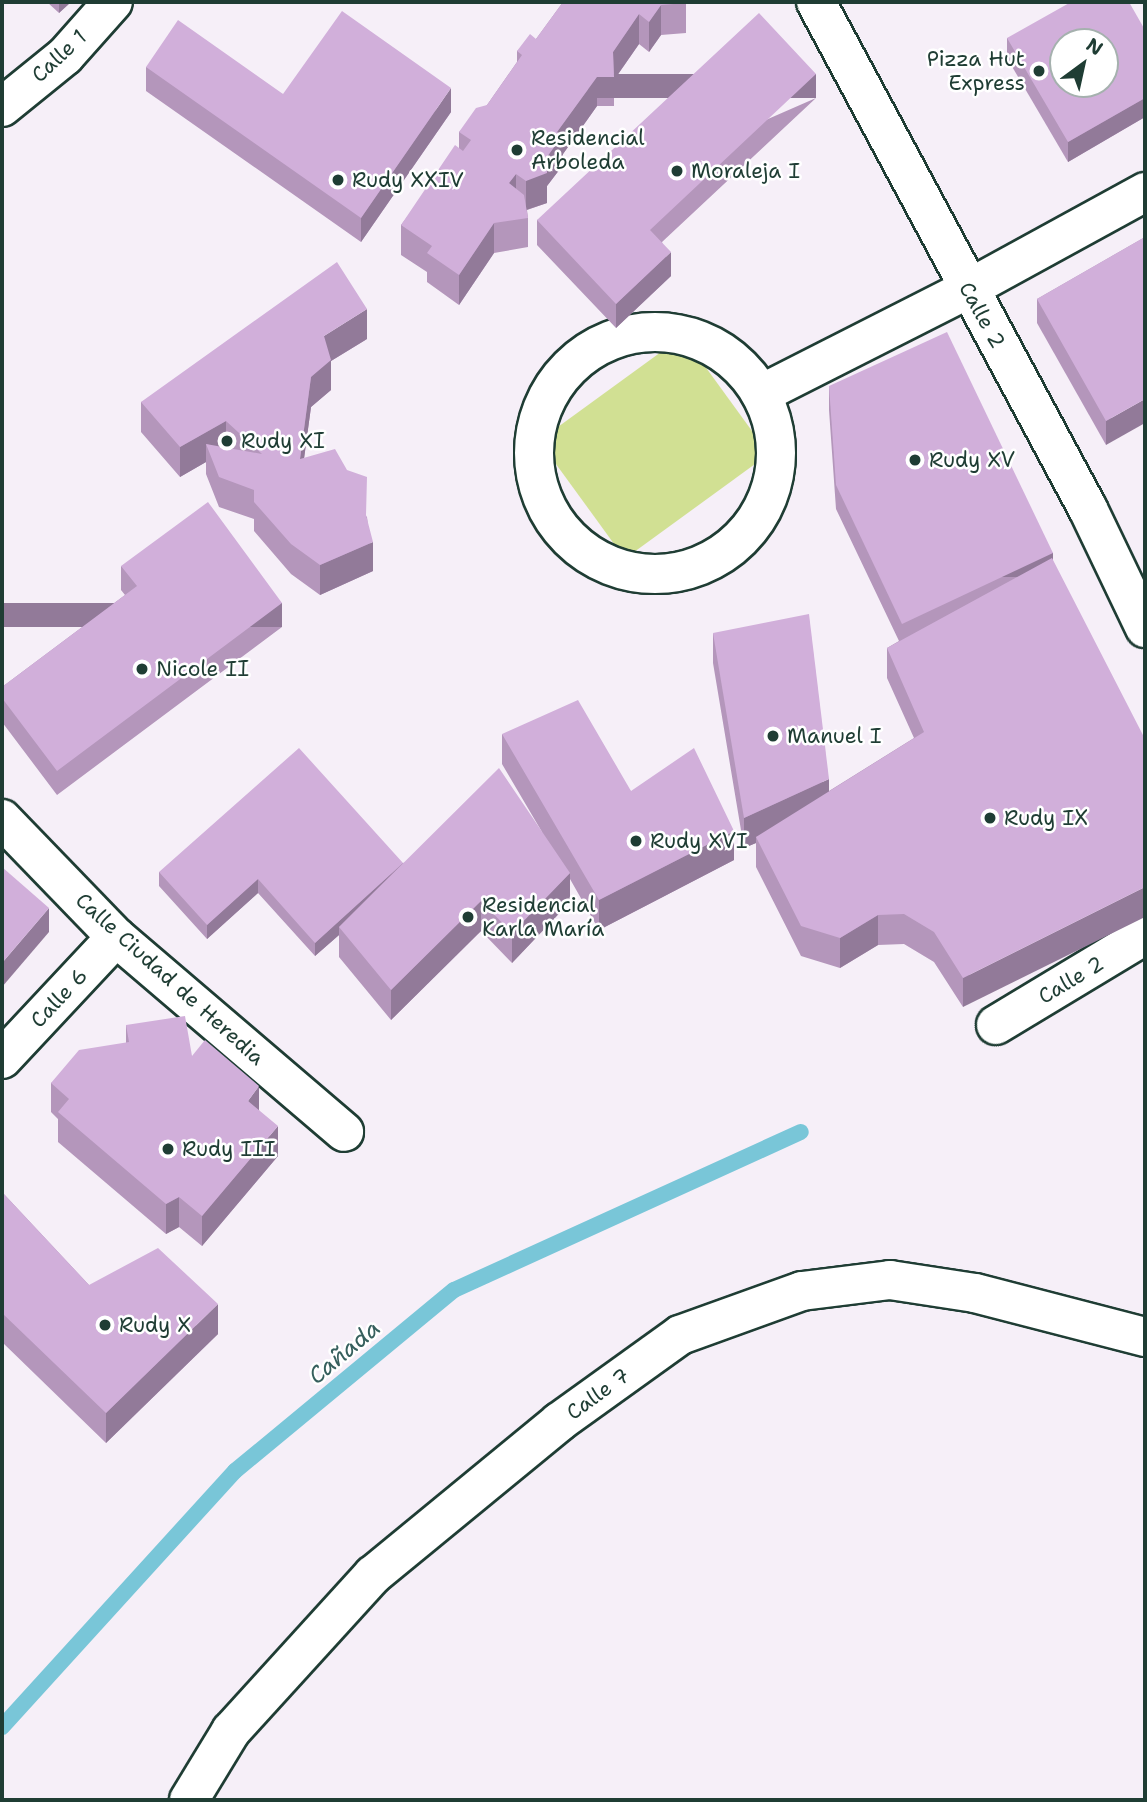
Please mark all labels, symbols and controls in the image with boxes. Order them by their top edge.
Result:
street label: Calle 1 [26,24,92,88]
north arrow [1049,28,1119,98]
text: N [1081,32,1108,61]
place label: Pizza Hut Express [927,46,1025,96]
marker: Pizza Hut Express [1031,63,1047,79]
place label: Residencial Arboleda [531,125,645,175]
marker: Residencial Arboleda [509,142,525,158]
place label: Moraleja I [691,158,800,184]
marker: Moraleja I [669,163,685,179]
place label: Rudy XXIV [352,167,464,193]
marker: Rudy XXIV [330,172,346,188]
street label: Calle 2 [954,278,1010,352]
place label: Rudy XI [241,428,325,454]
marker: Rudy XI [219,433,235,449]
place label: Rudy XV [929,447,1015,473]
marker: Rudy XV [907,452,923,468]
place label: Nicole II [156,656,249,682]
marker: Nicole II [134,661,150,677]
place label: Manuel I [787,723,882,749]
marker: Manuel I [765,728,781,744]
place label: Rudy IX [1004,805,1088,831]
marker: Rudy IX [982,810,998,826]
place label: Rudy XVI [650,828,748,854]
marker: Rudy XVI [628,833,644,849]
street label: Calle Ciudad de Heredia [70,888,270,1070]
place label: Residencial Karla María [482,892,604,942]
marker: Residencial Karla María [460,909,476,925]
street label: Calle 2 [1034,951,1108,1009]
street label: Calle 6 [25,963,93,1033]
place label: Rudy III [182,1136,276,1162]
marker: Rudy III [160,1141,176,1157]
place label: Rudy X [119,1312,191,1338]
water label: Cañada [303,1314,385,1390]
marker: Rudy X [97,1317,113,1333]
street label: Calle 7 [562,1363,634,1425]

